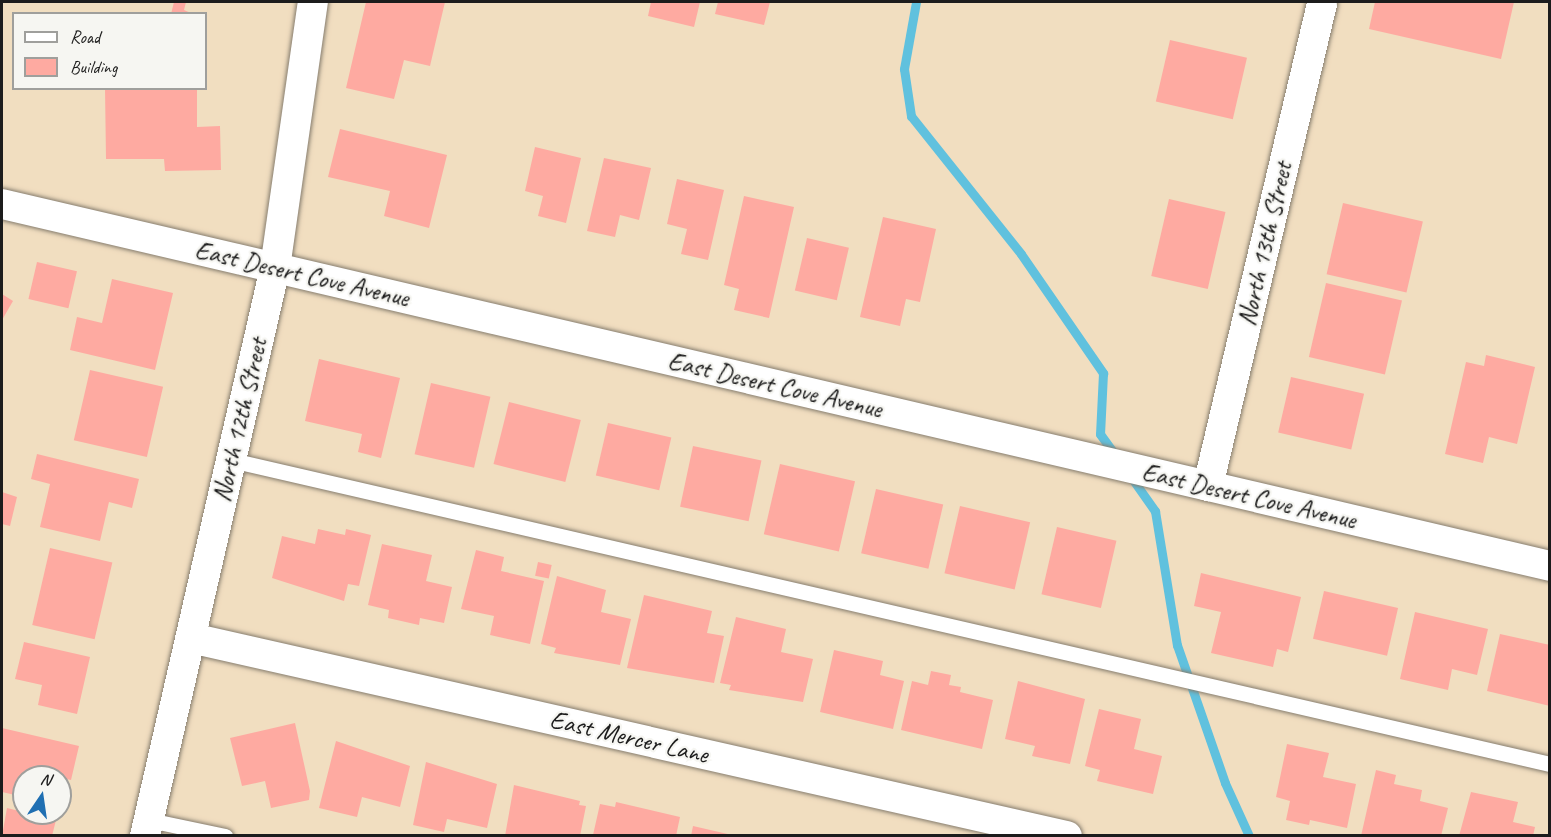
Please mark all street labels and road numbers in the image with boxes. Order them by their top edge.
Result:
street label: North 13th Street [1231,159,1299,329]
street label: East Desert Cove Avenue [192,234,412,314]
street label: North 12th Street [206,335,274,505]
street label: East Desert Cove Avenue [665,345,885,425]
street label: East Desert Cove Avenue [1139,456,1359,536]
street label: East Mercer Lane [547,704,711,770]

